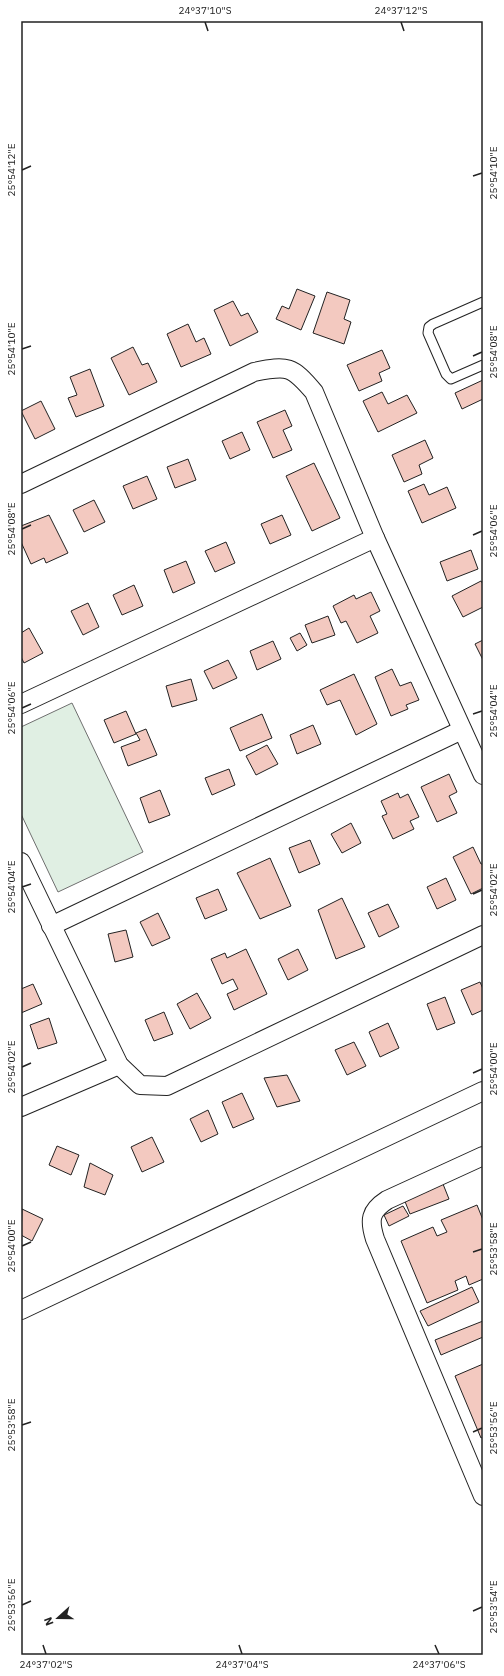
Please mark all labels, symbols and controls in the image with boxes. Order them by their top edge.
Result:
text: 24°37'10"S [178,4,232,17]
text: 24°37'12"S [374,4,428,17]
text: 25°54'12"E [5,143,18,197]
text: 25°54'10"E [487,146,500,200]
text: 25°54'10"E [5,322,18,376]
text: 25°54'08"E [487,325,500,379]
text: 25°54'08"E [5,502,18,556]
text: 25°54'06"E [487,504,500,558]
text: 25°54'06"E [5,681,18,735]
text: 25°54'04"E [487,684,500,738]
text: 25°54'04"E [5,860,18,914]
text: 25°54'02"E [487,863,500,917]
text: 25°54'02"E [5,1040,18,1094]
text: 25°54'00"E [487,1042,500,1096]
text: 25°54'00"E [5,1219,18,1273]
text: 25°53'58"E [487,1222,500,1276]
text: 25°53'58"E [5,1398,18,1452]
text: 25°53'56"E [487,1401,500,1455]
text: 25°53'56"E [5,1578,18,1632]
text: 25°53'54"E [487,1580,500,1634]
north arrow [38,1598,78,1638]
text: N [41,1615,57,1628]
text: 24°37'02"S [19,1658,73,1671]
text: 24°37'04"S [215,1658,269,1671]
text: 24°37'06"S [412,1658,466,1671]

